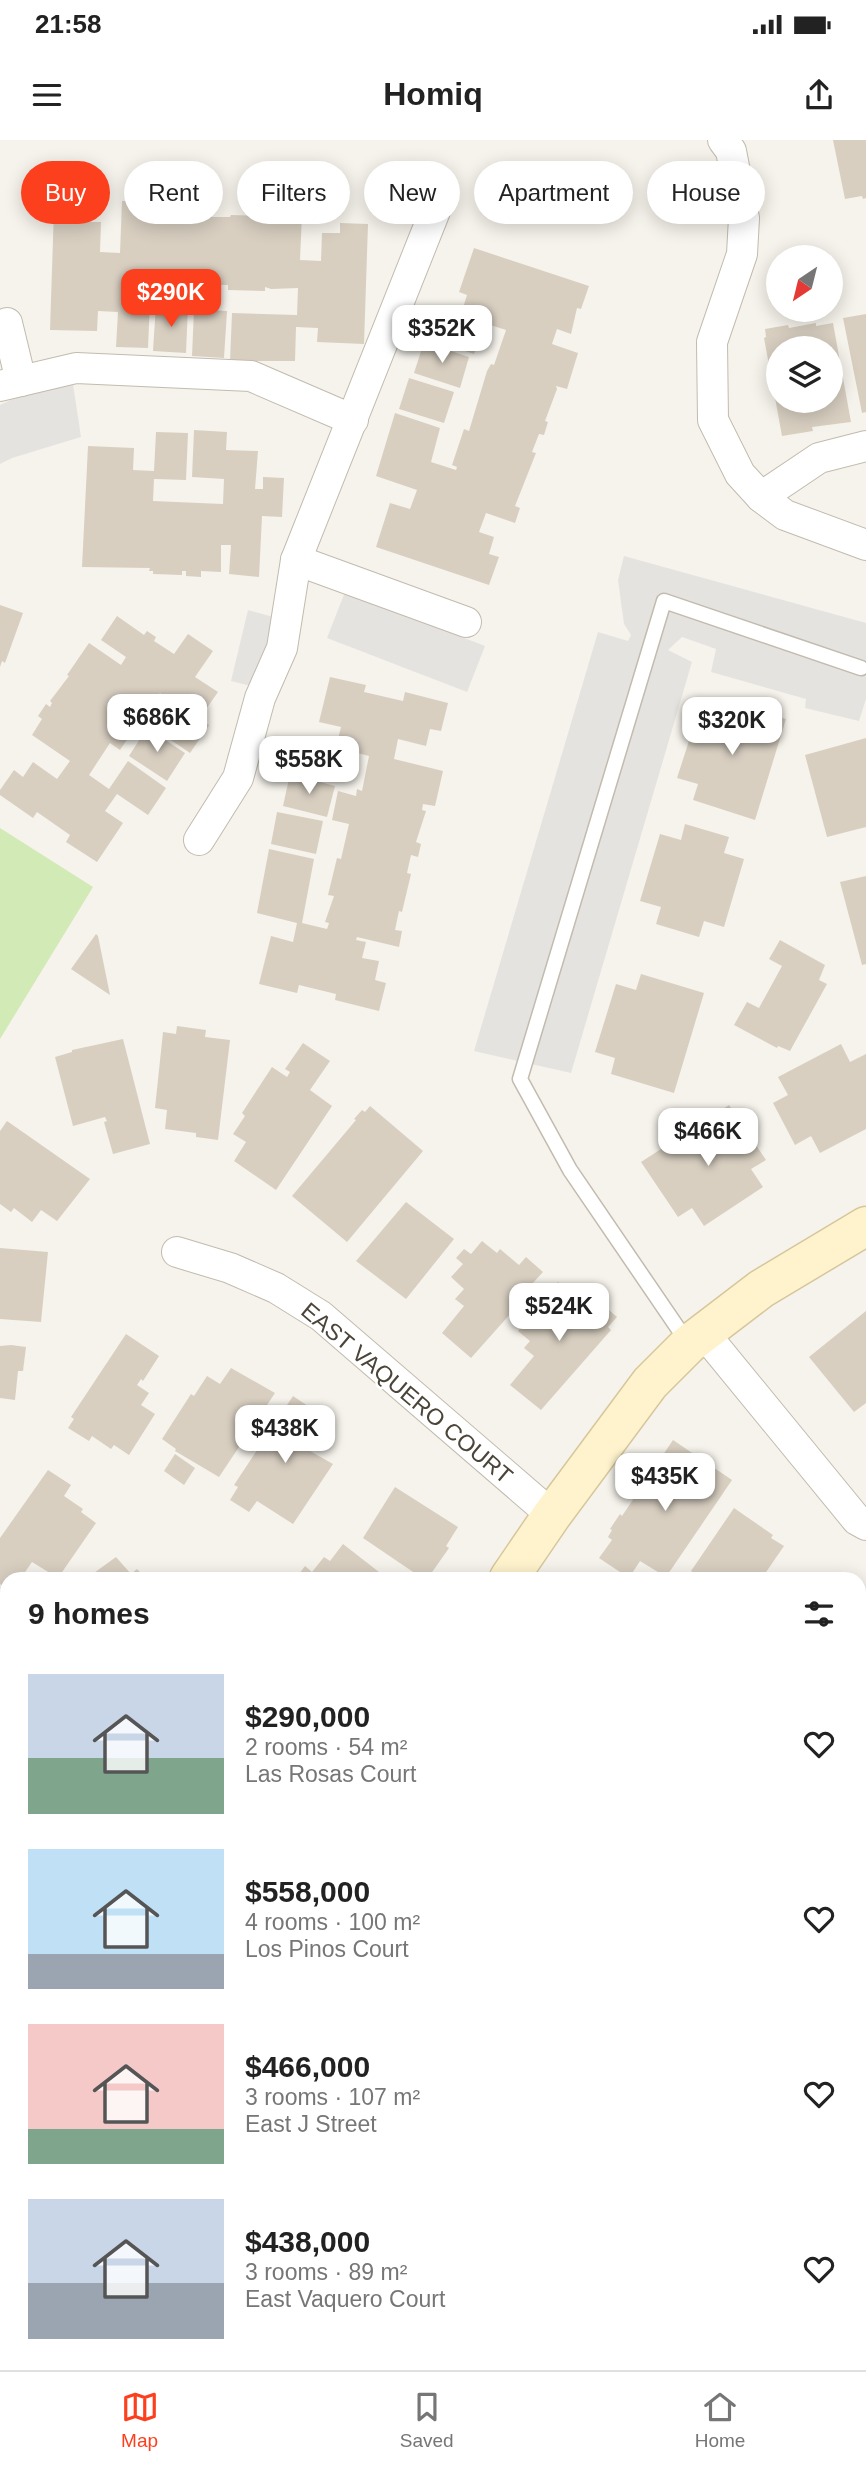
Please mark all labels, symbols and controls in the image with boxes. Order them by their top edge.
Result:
text: 21:58 [35,9,102,39]
icon: menu [28,76,66,114]
text: Homiq [383,76,483,112]
icon: share [800,76,838,114]
chip: Buy [21,161,110,224]
chip: Rent [124,161,223,224]
chip: Filters [237,161,350,224]
chip: New [364,161,460,224]
chip: Apartment [474,161,633,224]
chip: House [647,161,765,224]
north arrow [766,245,844,322]
map controls [766,245,843,413]
pin: $290K [122,270,220,329]
text: $290K [137,279,205,305]
pin: $352K [393,306,491,365]
text: $352K [408,315,476,341]
button: layers [766,336,843,413]
pin: $686K [108,694,206,754]
pin: $320K [683,698,781,757]
text: $686K [123,704,191,730]
text: $320K [698,707,766,733]
pin: $558K [260,736,358,796]
text: $558K [275,746,343,772]
pin: $466K [659,1108,757,1168]
text: $466K [674,1118,742,1144]
pin: $524K [510,1284,608,1343]
text: $524K [525,1293,593,1319]
street label: EAST VAQUERO COURT [296,1297,518,1489]
pin: $438K [236,1406,334,1465]
text: $438K [251,1415,319,1441]
pin: $435K [616,1454,714,1513]
text: $435K [631,1463,699,1489]
icon: filters [800,1595,838,1633]
text: 9 homes [28,1597,150,1630]
text: $290,000 [245,1700,370,1733]
icon: home [84,1702,168,1786]
icon: heart [800,1725,838,1763]
text: 2 rooms · 54 m² [245,1734,407,1760]
text: Las Rosas Court [245,1761,416,1787]
text: $558,000 [245,1875,370,1908]
icon: home [84,1877,168,1961]
icon: heart [800,1900,838,1938]
text: 4 rooms · 100 m² [245,1909,420,1935]
text: Los Pinos Court [245,1936,409,1962]
text: $466,000 [245,2050,370,2083]
icon: home [84,2052,168,2136]
icon: heart [800,2075,838,2113]
text: 3 rooms · 107 m² [245,2084,420,2110]
text: East J Street [245,2111,377,2137]
text: $438,000 [245,2225,370,2258]
icon: home [84,2227,168,2311]
icon: heart [800,2250,838,2288]
text: 3 rooms · 89 m² [245,2259,407,2285]
text: East Vaquero Court [245,2286,445,2312]
tab: Map [121,2388,159,2452]
tab: Saved [400,2388,454,2452]
tab: Home [695,2388,745,2452]

